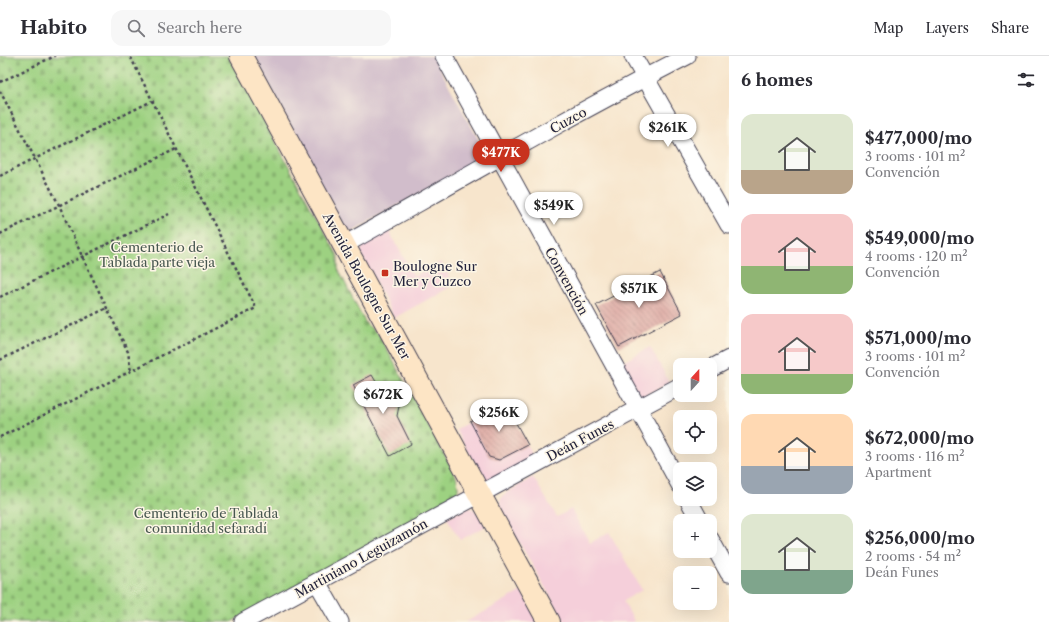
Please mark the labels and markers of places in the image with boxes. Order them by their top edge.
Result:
pin: $261K [640,114,696,148]
pin: $477K [473,139,529,173]
pin: $549K [526,192,582,226]
place label: Boulogne Sur Mer y Cuzco [393,258,477,289]
marker: Boulogne Sur Mer y Cuzco [380,268,390,278]
pin: $571K [611,275,667,309]
pin: $672K [355,381,411,415]
pin: $256K [471,399,527,433]

